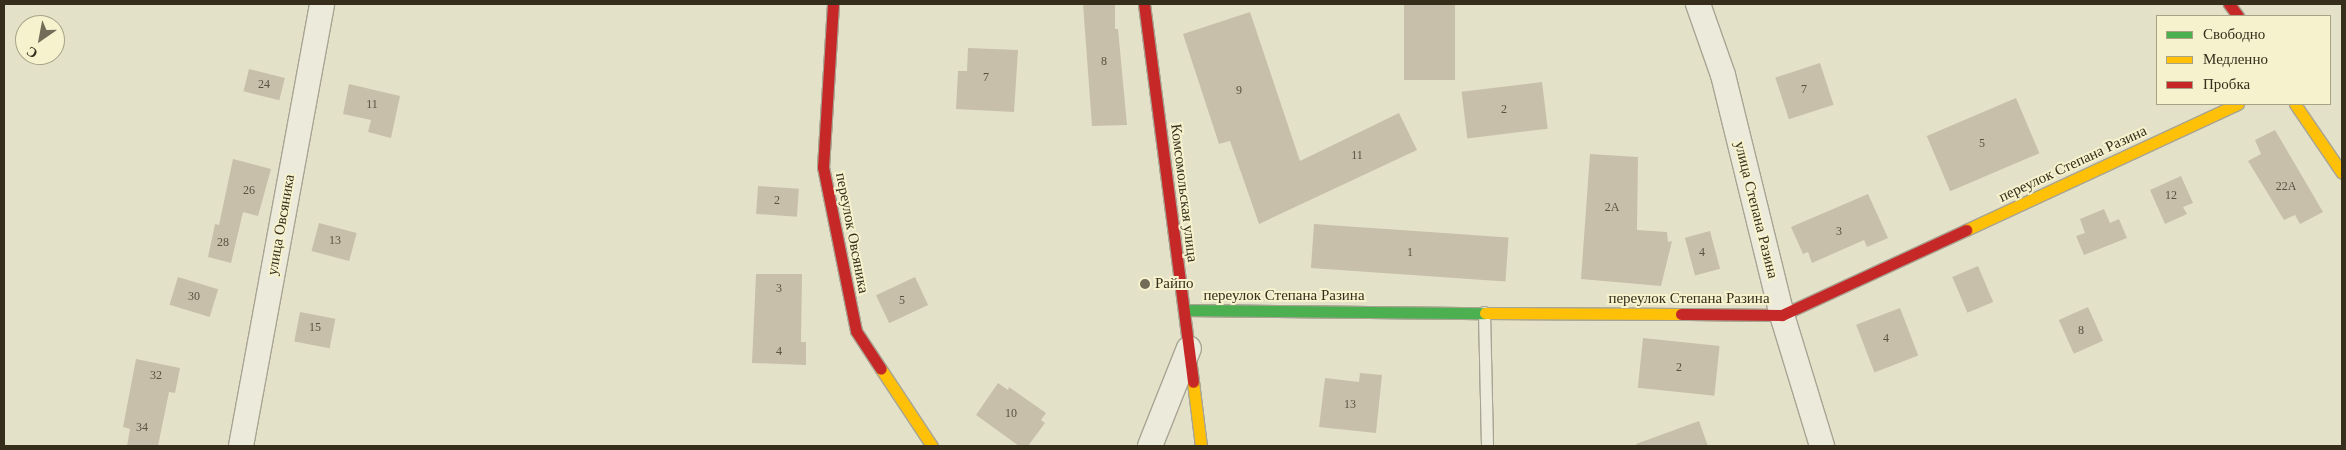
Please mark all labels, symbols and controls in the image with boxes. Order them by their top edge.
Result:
north arrow [15,15,65,65]
legend [2156,15,2331,105]
text: Свободно [2203,26,2265,42]
text: С [24,43,40,61]
text: Медленно [2203,51,2268,67]
house number: 8 [1101,55,1107,69]
house number: 7 [983,71,989,85]
text: Пробка [2203,76,2250,92]
house number: 24 [258,78,270,92]
house number: 7 [1801,83,1807,97]
house number: 9 [1236,84,1242,98]
house number: 11 [366,98,378,112]
house number: 2 [1501,103,1507,117]
street label: переулок Степана Разина [1996,122,2150,206]
street label: Комсомольская улица [1167,123,1201,263]
house number: 5 [1979,137,1985,151]
street label: улица Степана Разина [1730,140,1782,280]
house number: 11 [1351,149,1363,163]
street label: переулок Овсяника [831,171,873,295]
street label: улица Овсяника [263,173,299,277]
house number: 22А [2276,180,2296,194]
house number: 26 [243,184,255,198]
house number: 12 [2165,189,2177,203]
house number: 2 [774,194,780,208]
house number: 2А [1605,201,1619,215]
house number: 3 [1836,225,1842,239]
house number: 13 [329,234,341,248]
house number: 28 [217,236,229,250]
house number: 1 [1407,246,1413,260]
house number: 4 [1699,246,1705,260]
place label: Райпо [1155,275,1194,293]
marker: Райпо [1139,278,1151,290]
house number: 3 [776,282,782,296]
street label: переулок Степана Разина [1203,287,1365,305]
house number: 30 [188,290,200,304]
street label: переулок Степана Разина [1608,290,1770,308]
house number: 5 [899,294,905,308]
house number: 15 [309,321,321,335]
house number: 8 [2078,324,2084,338]
house number: 4 [1883,332,1889,346]
house number: 4 [776,345,782,359]
house number: 2 [1676,361,1682,375]
house number: 32 [150,369,162,383]
house number: 13 [1344,398,1356,412]
house number: 10 [1005,407,1017,421]
house number: 34 [136,421,148,435]

